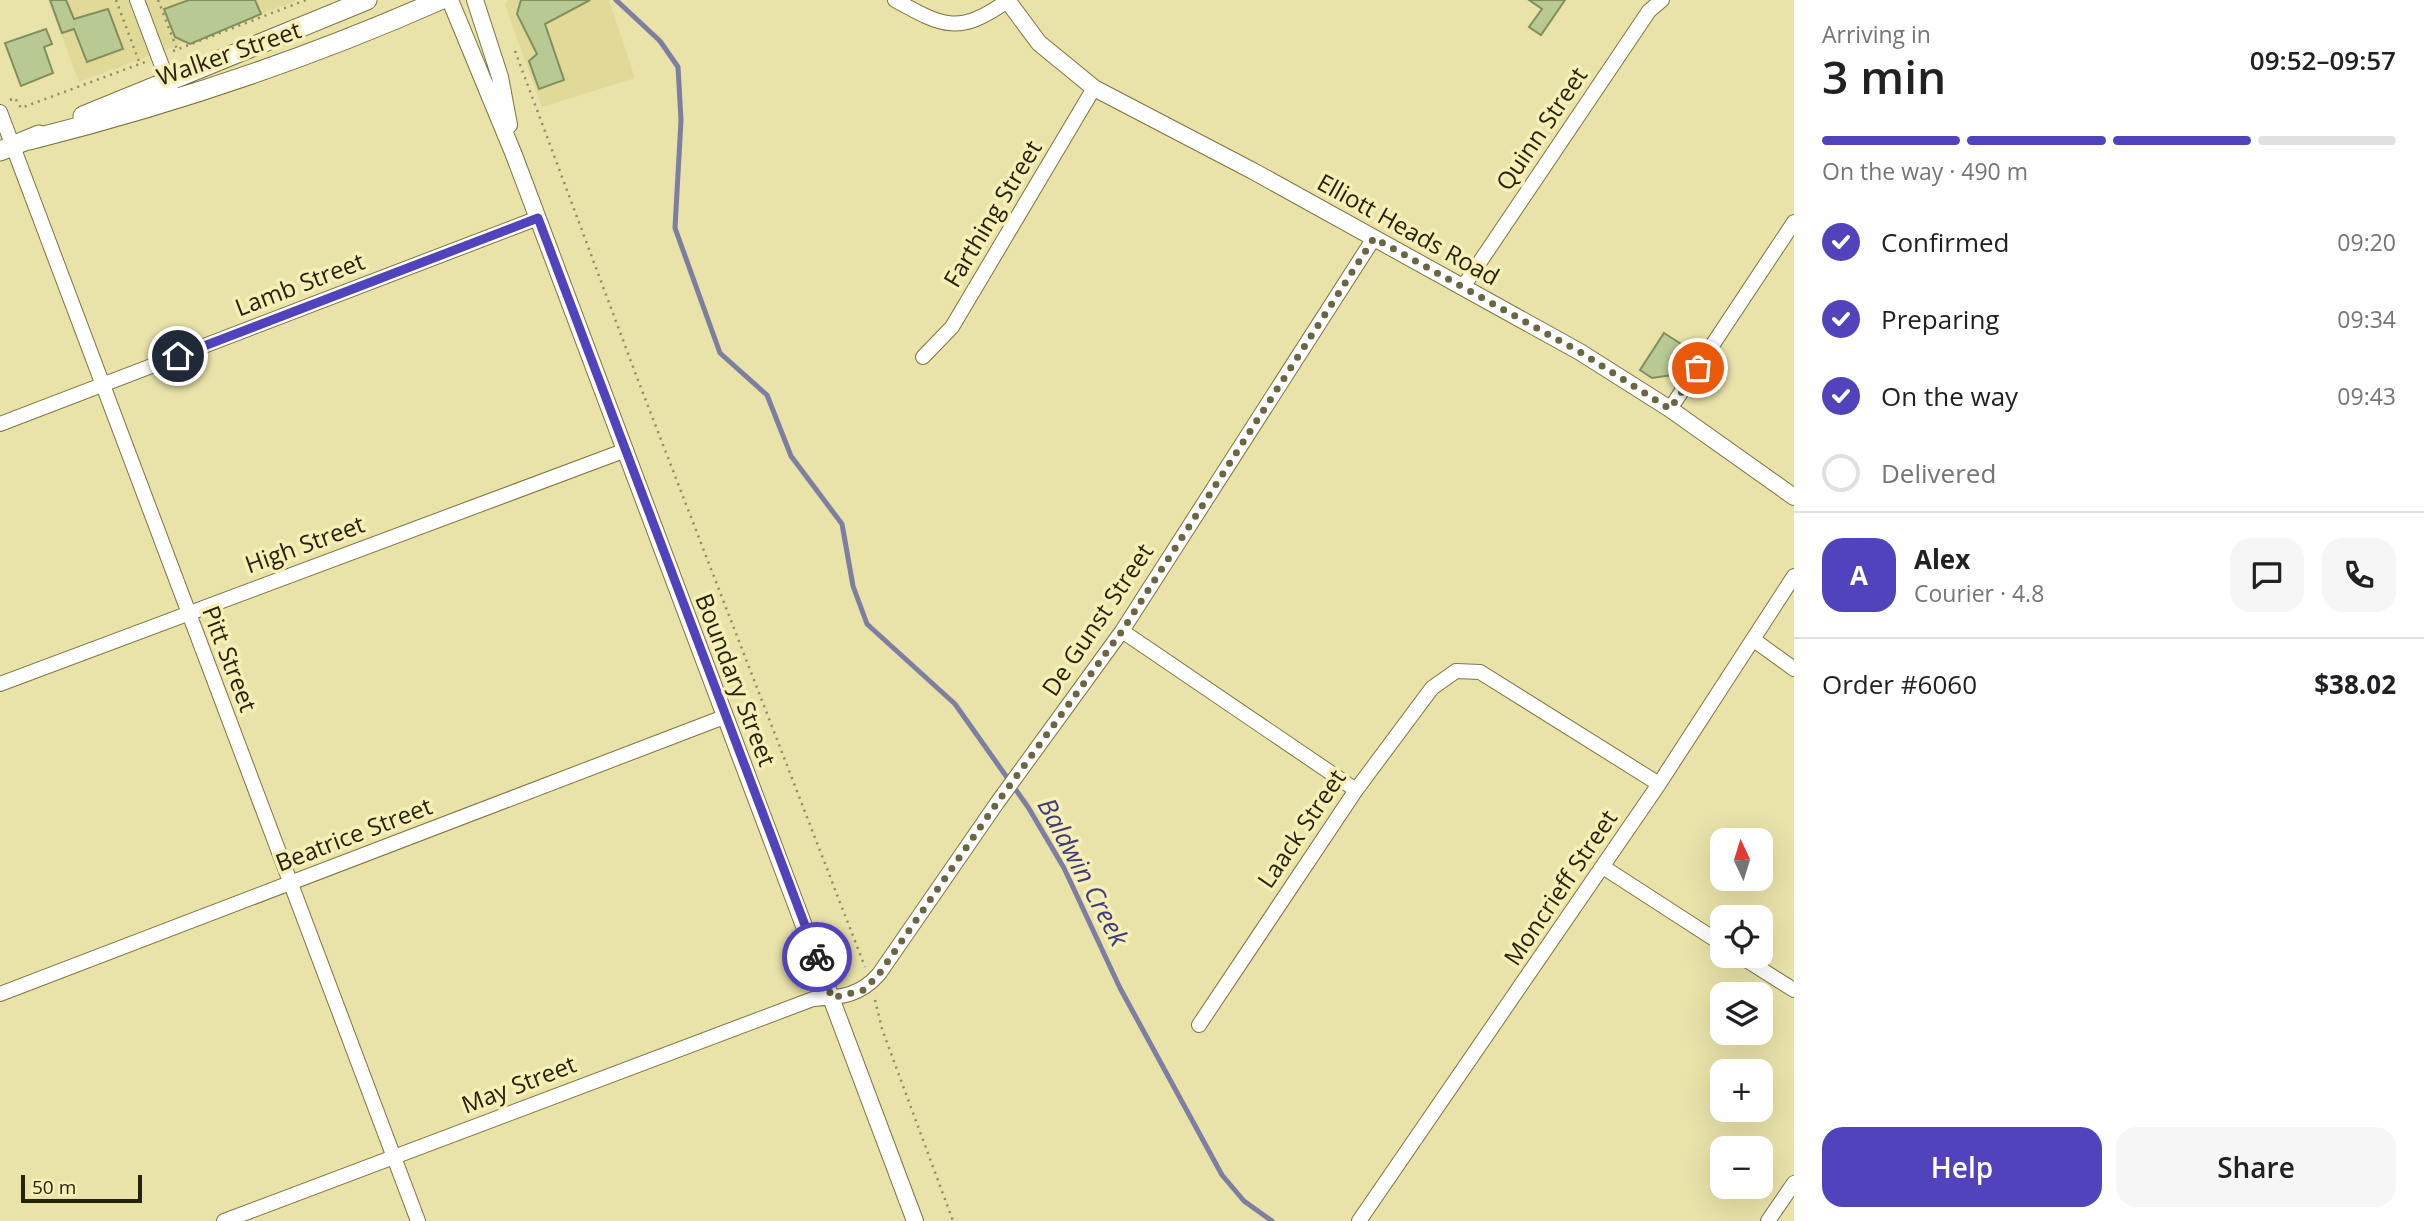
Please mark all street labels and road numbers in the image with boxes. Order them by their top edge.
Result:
street label: Walker Street [152,12,305,93]
street label: Quinn Street [1487,60,1594,196]
street label: Farthing Street [935,134,1049,293]
street label: Elliott Heads Road [1312,165,1506,292]
street label: Lamb Street [230,244,369,323]
street label: High Street [240,507,369,580]
street label: De Gunst Street [1034,536,1160,702]
street label: Boundary Street [688,588,785,771]
street label: Pitt Street [195,601,266,716]
street label: Laack Street [1249,762,1353,894]
street label: Beatrice Street [271,789,436,879]
street label: Moncrieff Street [1495,803,1624,971]
street label: May Street [456,1047,580,1121]

